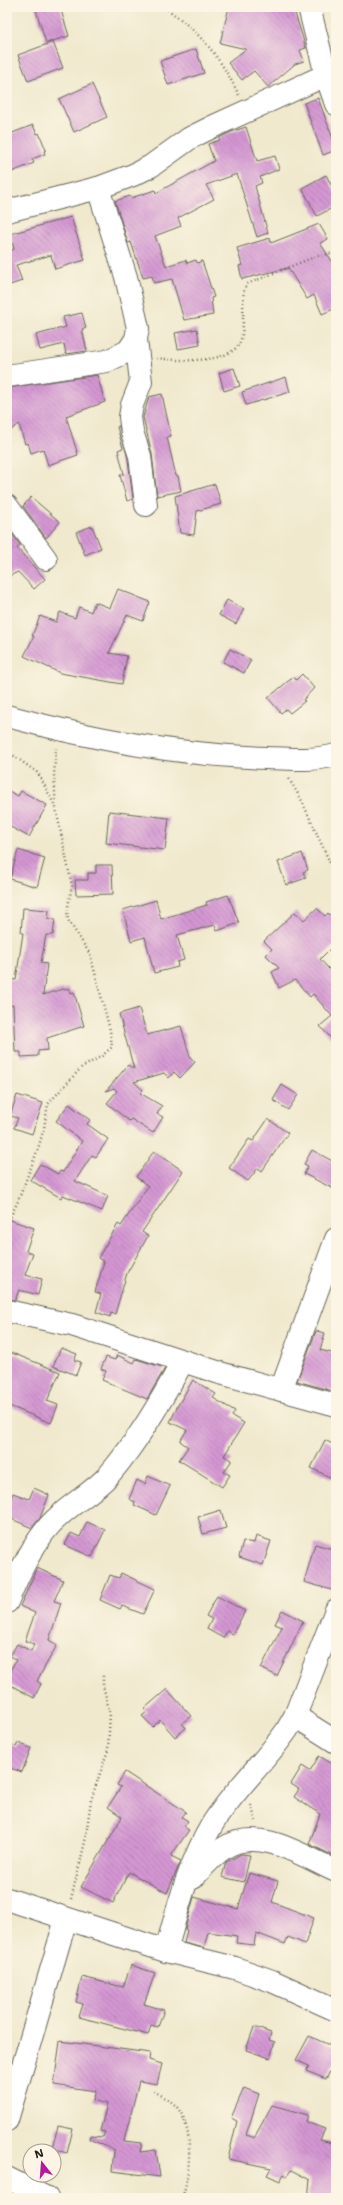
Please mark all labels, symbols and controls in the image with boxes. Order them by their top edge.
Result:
north arrow [22,2143,62,2183]
text: N [33,2145,46,2162]

